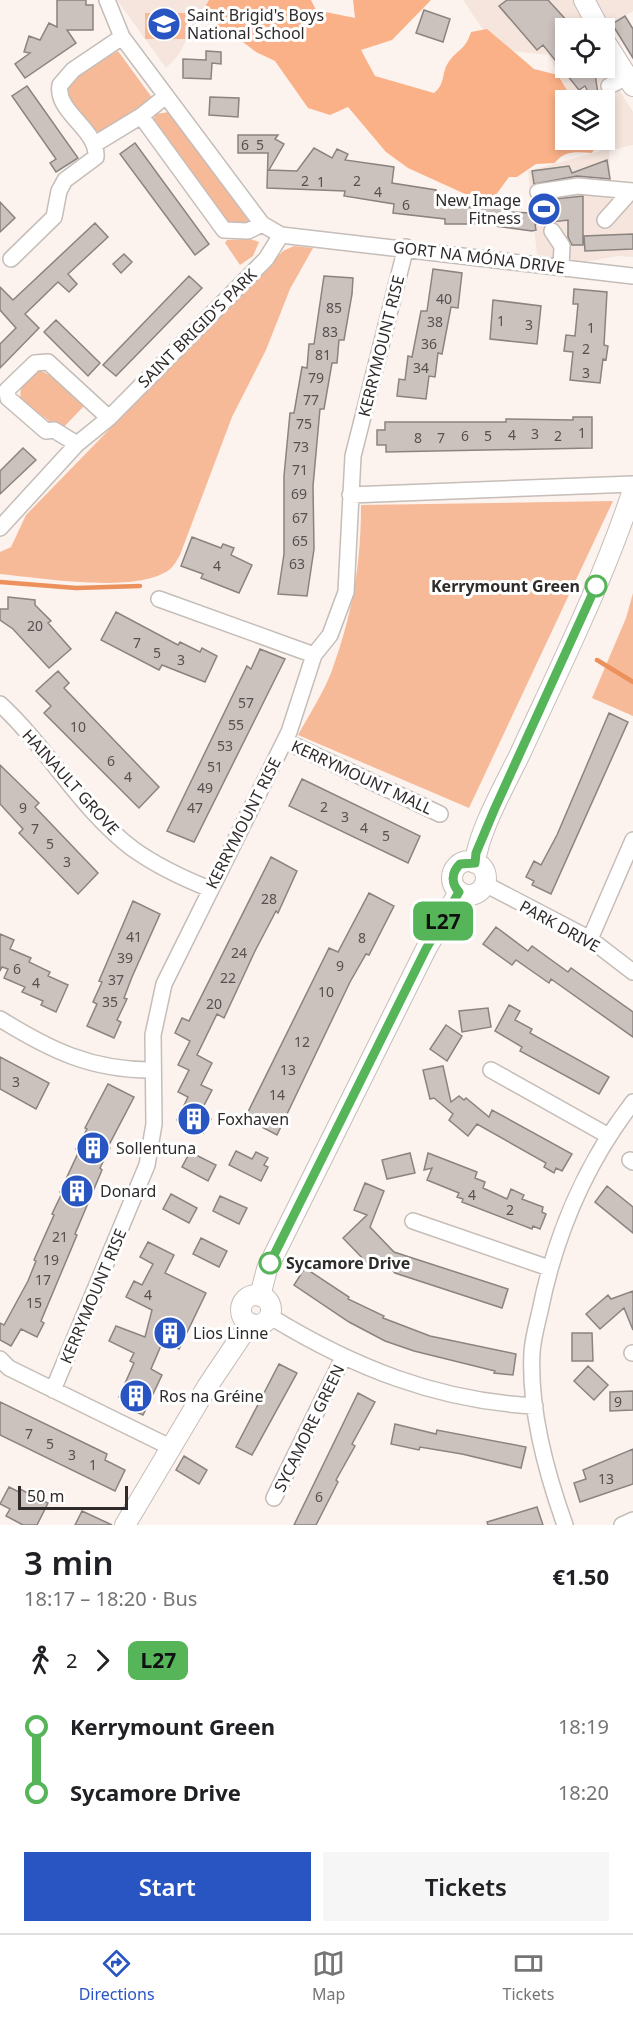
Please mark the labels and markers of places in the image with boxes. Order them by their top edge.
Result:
place label: Saint Brigid's Boys National School [187,4,324,44]
school or university icon: Saint Brigid's Boys National School [146,6,182,42]
place label: New Image Fitness [435,189,521,229]
sports icon: New Image Fitness [526,191,562,227]
place label: Kerrymount Green [431,575,580,597]
marker: Kerrymount Green [585,575,607,597]
building icon: Foxhaven [176,1101,212,1137]
place label: Foxhaven [217,1108,289,1130]
building icon: Sollentuna [75,1130,111,1166]
place label: Sollentuna [116,1137,196,1159]
building icon: Donard [59,1173,95,1209]
place label: Donard [100,1180,156,1202]
marker: Sycamore Drive [259,1252,281,1274]
place label: Sycamore Drive [286,1252,410,1274]
building icon: Lios Linne [152,1315,188,1351]
place label: Lios Linne [193,1322,268,1344]
building icon: Ros na Gréine [118,1378,154,1414]
place label: Ros na Gréine [159,1385,263,1407]

